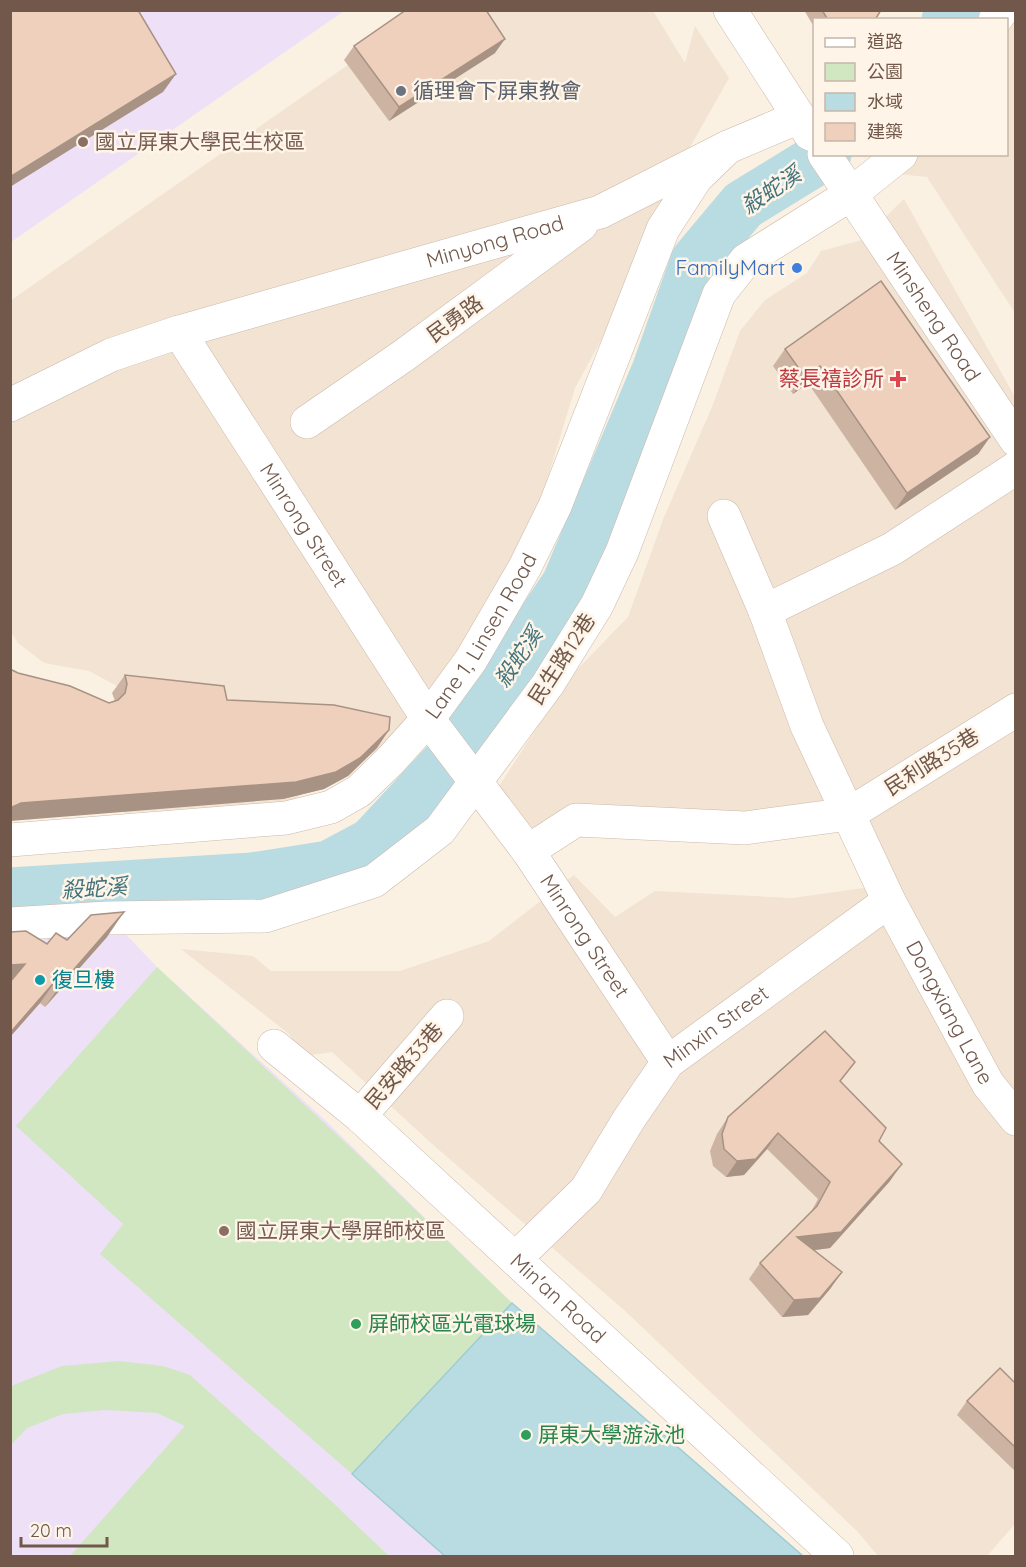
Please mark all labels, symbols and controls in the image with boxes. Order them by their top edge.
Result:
legend [813,18,1008,156]
text: 道路 [867,30,903,53]
text: 公園 [867,60,903,83]
place label: 循理會下屏東教會 [413,77,581,103]
marker: 循理會下屏東教會 [394,84,408,98]
text: 水域 [867,90,903,113]
text: 建築 [867,120,903,143]
place label: 國立屏東大學民生校區 [95,128,305,154]
marker: 國立屏東大學民生校區 [76,135,90,149]
water label: 殺蛇溪 [736,158,809,220]
street label: Minyong Road [423,209,566,273]
street label: Minsheng Road [881,246,987,386]
place label: FamilyMart [675,254,785,280]
marker: FamilyMart [790,261,804,275]
street label: 民勇路 [421,289,488,347]
place label: 蔡長禧診所 [779,365,884,391]
marker: 蔡長禧診所 [889,370,907,388]
street label: Minrong Street [255,458,354,592]
street label: Lane 1, Linsen Road [419,549,542,723]
street label: 民生路12巷 [522,608,600,709]
water label: 殺蛇溪 [488,619,550,692]
street label: 民利路35巷 [879,722,983,800]
street label: Minrong Street [535,869,636,1002]
water label: 殺蛇溪 [60,872,131,904]
street label: Dongxiang Lane [901,936,1000,1088]
place label: 復旦樓 [52,966,115,992]
marker: 復旦樓 [33,973,47,987]
street label: Minxin Street [658,979,773,1073]
street label: 民安路33巷 [359,1017,448,1114]
place label: 國立屏東大學屏師校區 [236,1217,446,1243]
marker: 國立屏東大學屏師校區 [217,1224,231,1238]
street label: Min'an Road [505,1247,612,1348]
place label: 屏師校區光電球場 [368,1310,536,1336]
marker: 屏師校區光電球場 [349,1317,363,1331]
place label: 屏東大學游泳池 [538,1421,685,1447]
marker: 屏東大學游泳池 [519,1428,533,1442]
scale bar [21,1510,106,1548]
text: 20 m [30,1519,72,1542]

